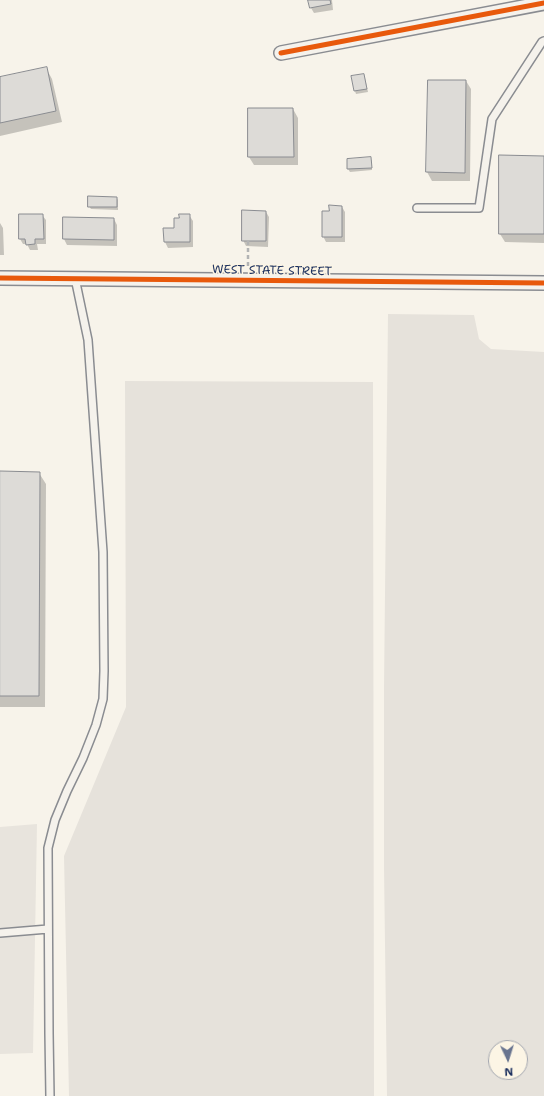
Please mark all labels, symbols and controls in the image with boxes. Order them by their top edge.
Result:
street label: WEST STATE STREET [212,263,332,279]
north arrow [488,1040,528,1080]
text: N [504,1064,514,1079]

